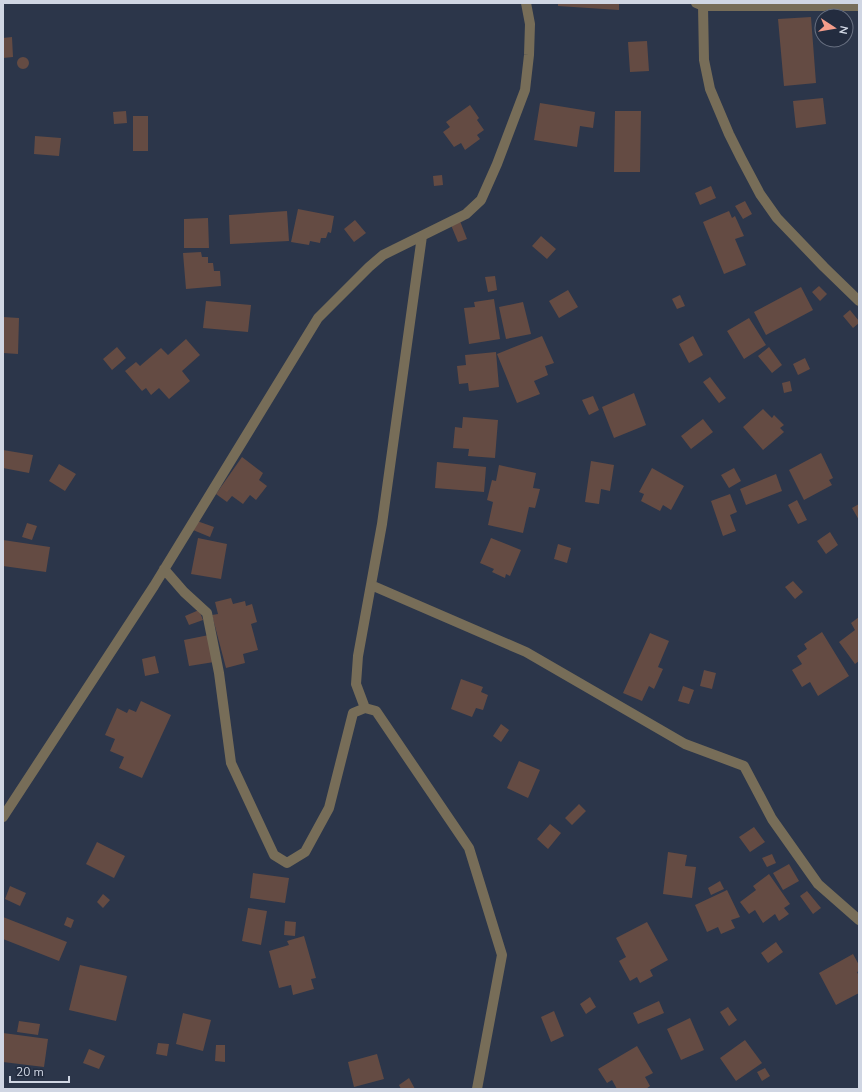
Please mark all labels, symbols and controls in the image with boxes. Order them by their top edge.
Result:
north arrow [814,8,854,48]
text: N [835,24,851,36]
scale bar [10,1058,69,1084]
text: 20 m [16,1064,44,1080]

